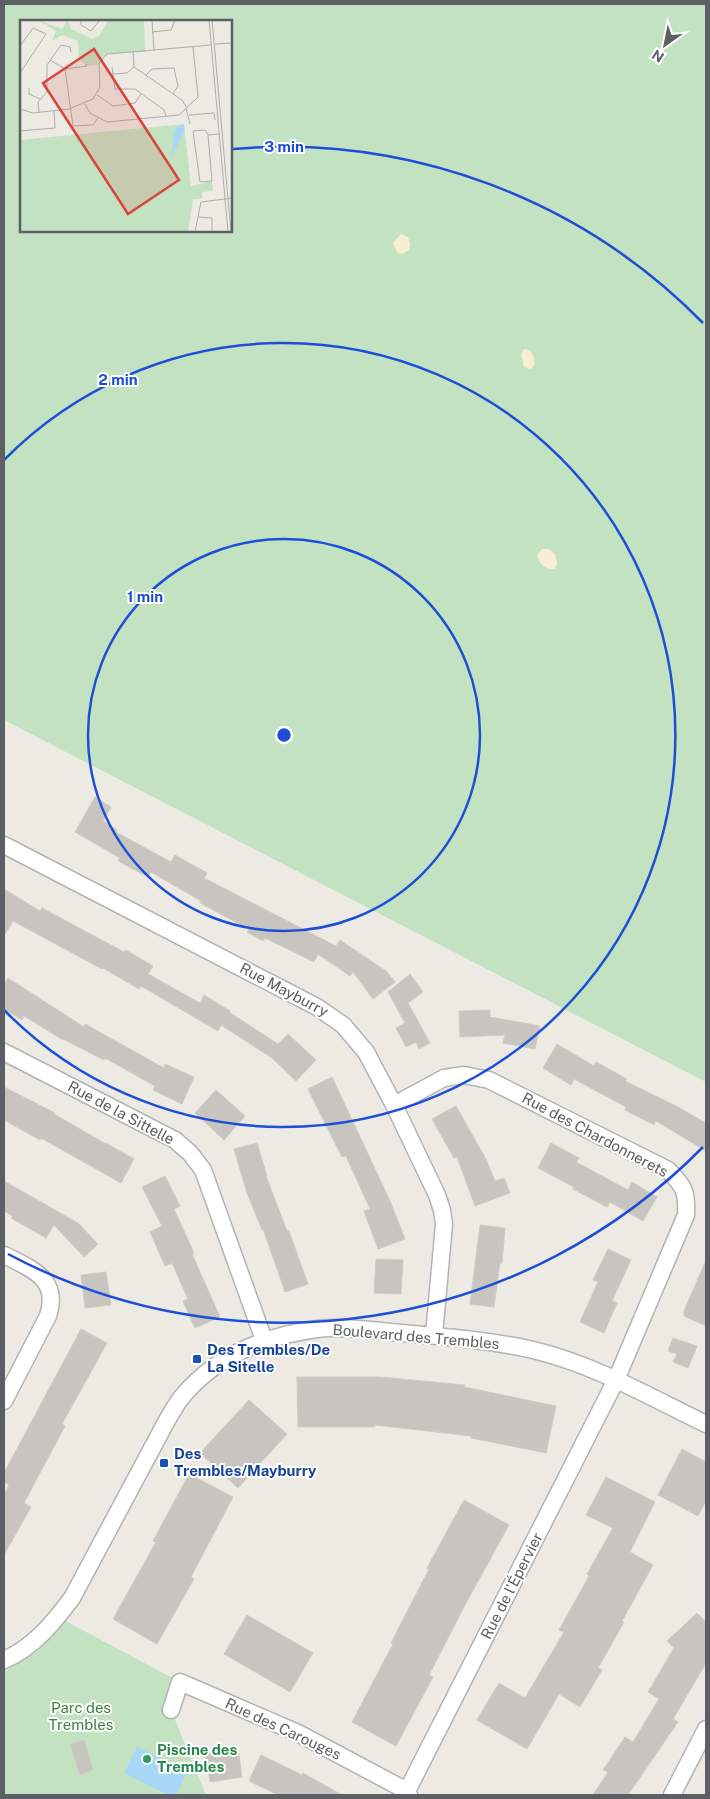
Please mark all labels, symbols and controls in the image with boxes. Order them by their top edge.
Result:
inset map [20,20,232,232]
north arrow [640,20,690,70]
text: N [649,46,667,66]
text: 3 min [264,138,304,155]
text: 2 min [98,371,138,388]
text: 1 min [127,588,163,605]
centre of rings [275,726,293,744]
street label: Rue Mayburry [237,959,331,1020]
street label: Rue de la Sittelle [65,1077,177,1148]
street label: Rue des Chardonnerets [519,1089,671,1180]
street label: Boulevard des Trembles [332,1321,500,1352]
place label: Des Trembles/De La Sitelle [207,1341,330,1375]
marker: Des Trembles/De La Sitelle [191,1353,203,1365]
place label: Des Trembles/Mayburry [174,1445,317,1479]
marker: Des Trembles/Mayburry [158,1457,170,1469]
street label: Rue de l'Épervier [477,1529,546,1642]
street label: Rue des Carouges [223,1694,344,1763]
park label: Parc des Trembles [49,1699,113,1733]
place label: Piscine des Trembles [157,1741,237,1775]
marker: Piscine des Trembles [141,1753,153,1765]

